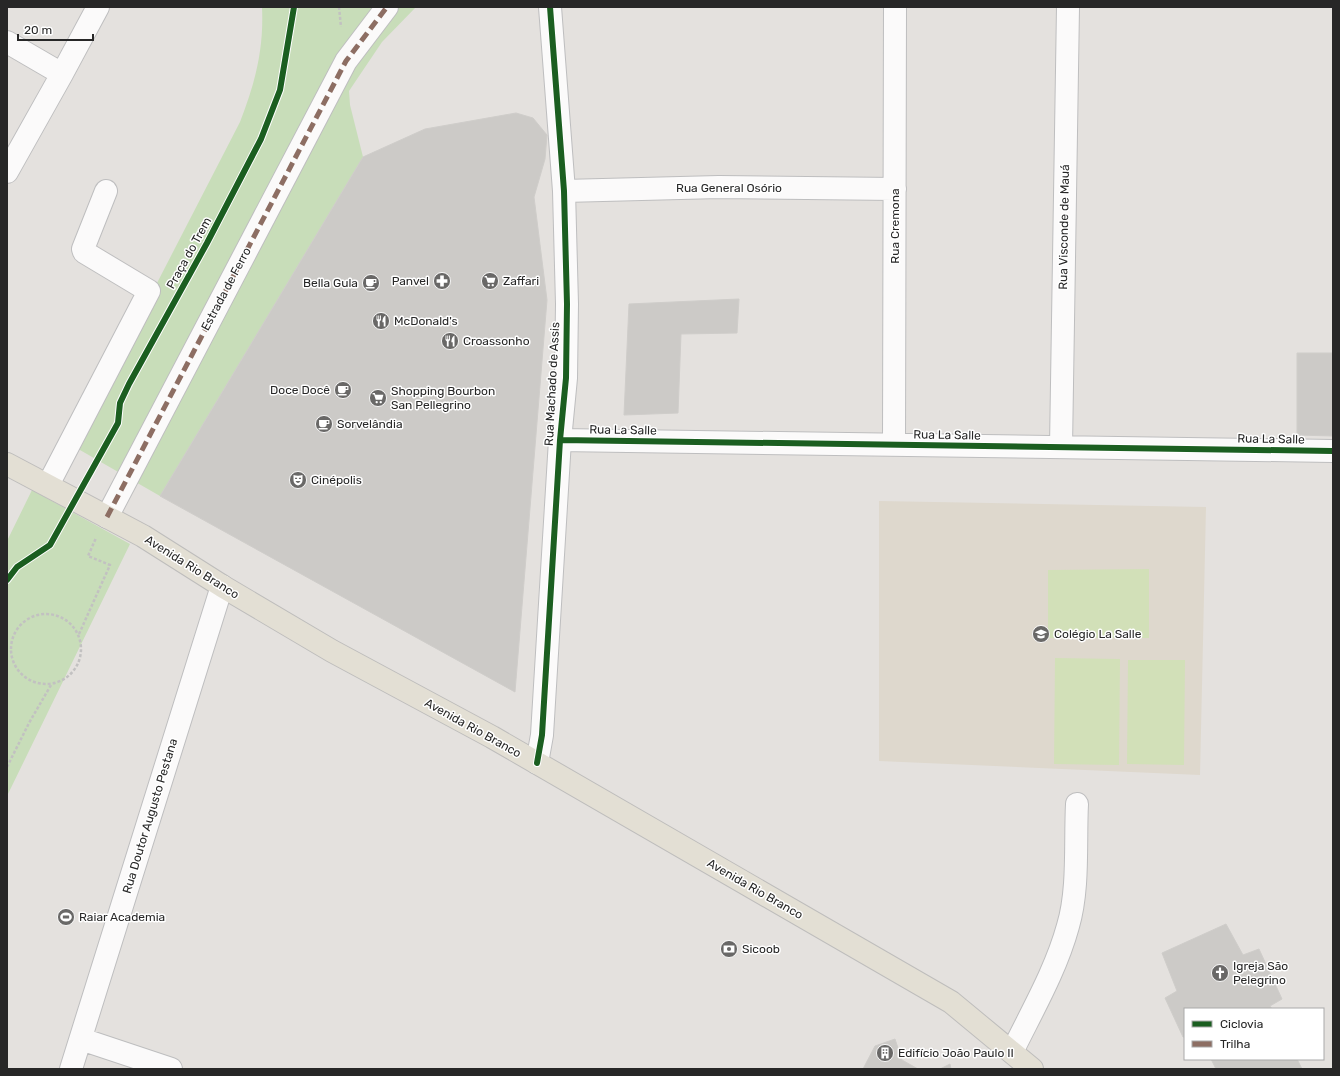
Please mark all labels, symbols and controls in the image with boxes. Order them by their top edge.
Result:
scale bar [18,16,93,42]
text: 20 m [24,23,52,37]
street label: Rua Visconde de Mauá [1056,164,1072,290]
street label: Rua General Osório [676,181,782,195]
street label: Rua Cremona [888,188,902,264]
street label: Praça do Trem [164,215,214,291]
street label: Estrada de Ferro [198,245,254,333]
pharmacy icon: Panvel [432,271,452,291]
supermarket icon: Zaffari [480,271,500,291]
cafe icon: Bella Gula [361,273,381,293]
place label: Panvel [392,274,429,288]
place label: Zaffari [503,274,539,288]
place label: Bella Gula [303,276,358,290]
restaurant icon: McDonald's [371,311,391,331]
place label: McDonald's [394,314,458,328]
street label: Rua Machado de Assis [542,322,562,446]
restaurant icon: Croassonho [440,331,460,351]
place label: Croassonho [463,334,530,348]
cafe icon: Doce Docê [333,380,353,400]
place label: Doce Docê [270,383,330,397]
place label: Shopping Bourbon San Pellegrino [391,384,495,412]
supermarket icon: Shopping Bourbon San Pellegrino [368,388,388,408]
cafe icon: Sorvelândia [314,414,334,434]
place label: Sorvelândia [337,417,403,431]
street label: Rua La Salle [589,422,657,438]
street label: Rua La Salle [913,427,981,443]
street label: Rua La Salle [1237,431,1305,447]
theatre icon: Cinépolis [288,470,308,490]
place label: Cinépolis [311,473,362,487]
street label: Avenida Rio Branco [142,532,242,602]
school or university icon: Colégio La Salle [1031,624,1051,644]
place label: Colégio La Salle [1054,627,1142,641]
street label: Avenida Rio Branco [422,696,524,760]
street label: Rua Doutor Augusto Pestana [120,737,180,895]
street label: Avenida Rio Branco [705,856,805,922]
sports icon: Raiar Academia [56,907,76,927]
place label: Raiar Academia [79,910,165,924]
bank icon: Sicoob [719,939,739,959]
place label: Sicoob [742,942,780,956]
place label: Igreja São Pelegrino [1233,959,1288,987]
church icon: Igreja São Pelegrino [1210,963,1230,983]
legend [1184,1008,1324,1060]
text: Ciclovia [1220,1017,1263,1031]
text: Trilha [1220,1037,1250,1051]
building icon: Edifício João Paulo II [875,1043,895,1063]
place label: Edifício João Paulo II [898,1046,1014,1060]

